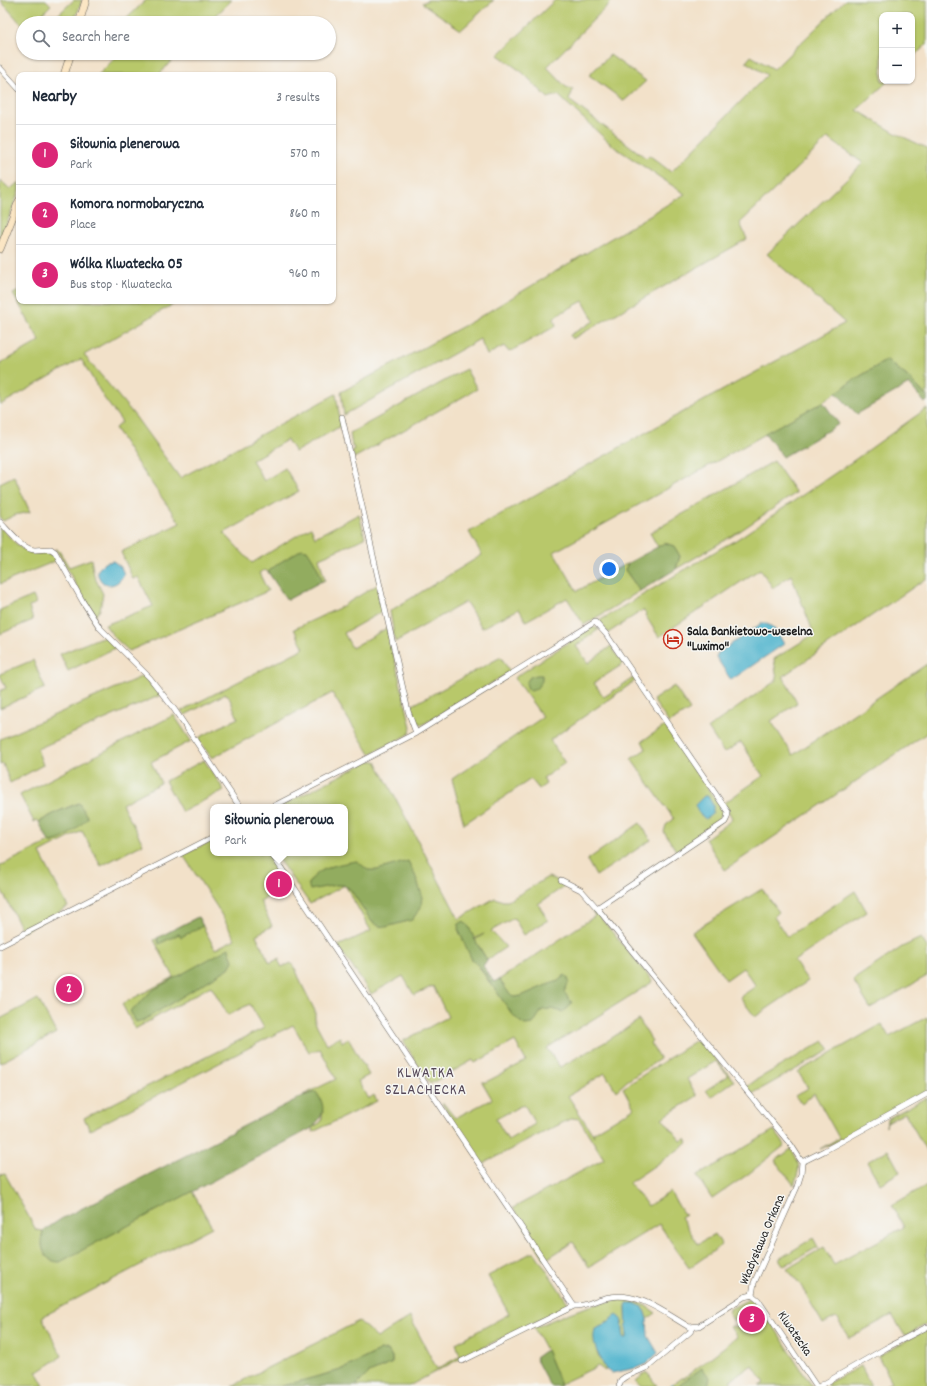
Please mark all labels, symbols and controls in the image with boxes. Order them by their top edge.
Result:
map controls [879,12,915,84]
button: + [879,12,915,48]
search box [16,16,336,60]
icon: search [30,27,52,49]
text: Search here [62,27,130,49]
button: − [879,48,915,84]
text: Nearby [32,86,76,110]
text: 3 results [276,89,320,108]
text: Siłownia plenerowa [70,134,179,156]
text: 1 [44,145,46,164]
text: 570 m [290,145,320,164]
text: Park [70,156,92,175]
text: Komora normobaryczna [70,194,204,216]
text: 2 [42,205,48,224]
text: 860 m [289,205,320,224]
text: Place [70,216,96,235]
text: Wólka Klwatecka 05 [70,254,183,276]
text: 3 [42,265,48,284]
text: 960 m [289,265,320,284]
text: Bus stop · Klwatecka [70,276,172,295]
your location [599,559,619,579]
place label: Sala Bankietowo-weselna "Luximo" [687,623,813,657]
hotel icon: Sala Bankietowo-weselna "Luximo" [662,628,684,650]
popup [210,804,348,856]
text: Siłownia plenerowa [224,810,334,832]
text: Park [224,832,247,851]
pin: 1 [266,869,292,899]
pin: 2 [56,974,82,1004]
district label: KLWATKA SZLACHECKA [385,1063,467,1102]
street label: Władysława Orkana [735,1191,791,1288]
pin: 3 [739,1304,765,1334]
street label: Klwatecka [772,1308,817,1361]

